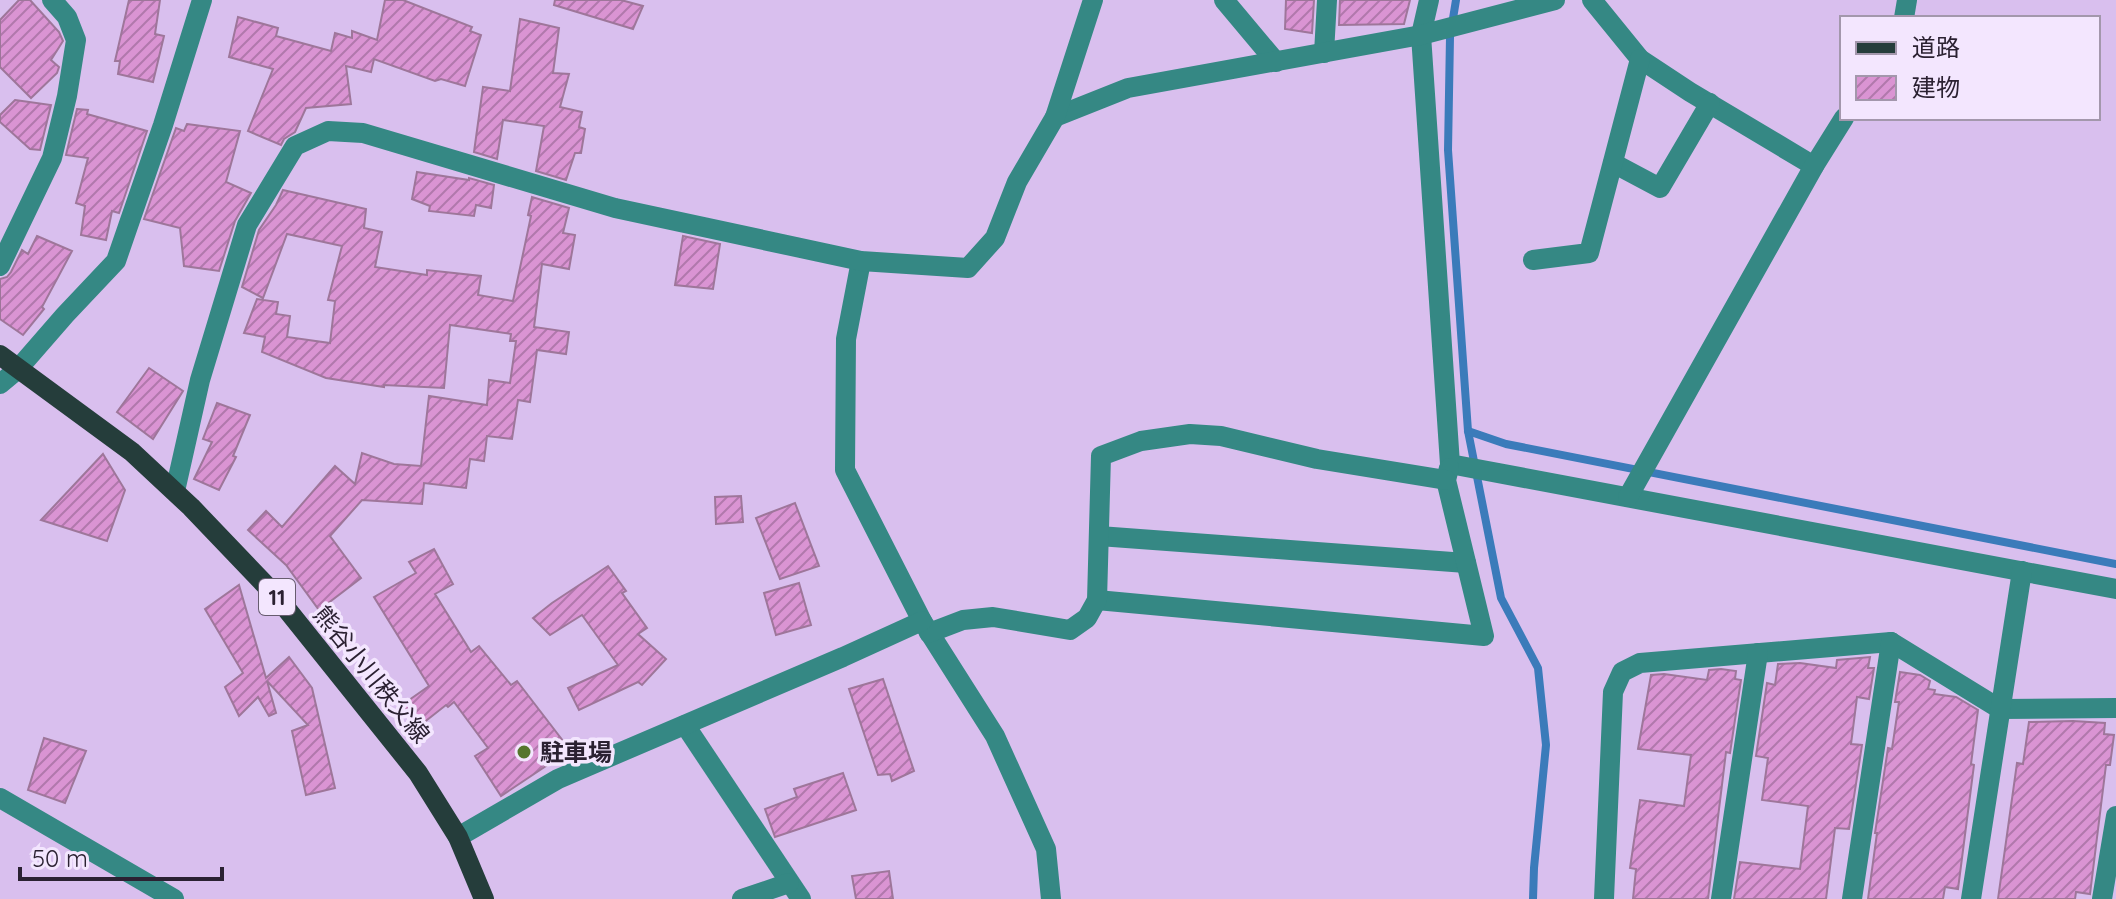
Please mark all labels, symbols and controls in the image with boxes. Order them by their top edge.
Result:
legend [1840,16,2100,120]
text: 道路 [1912,32,1960,62]
text: 建物 [1912,72,1960,102]
road number: 11 [259,579,295,615]
street label: 熊谷小川秩父線 [307,599,437,749]
place label: 駐車場 [540,737,612,767]
marker: 駐車場 [515,743,533,761]
scale bar [20,831,222,881]
text: 50 m [32,843,88,873]

